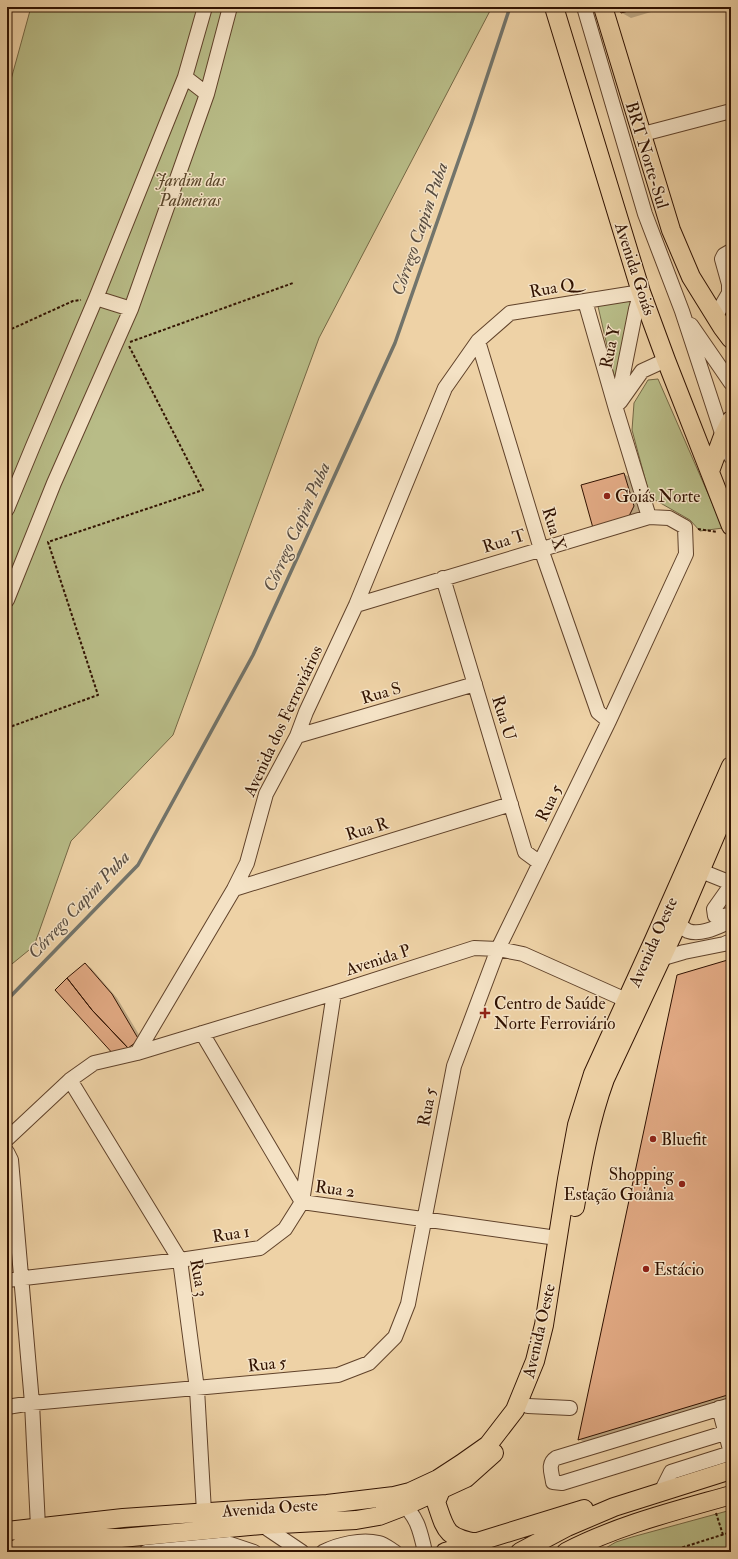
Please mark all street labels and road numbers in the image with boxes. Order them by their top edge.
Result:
street label: BRT Norte-Sul [621,99,673,212]
street label: Avenida Goiás [610,219,660,318]
street label: Rua Q [528,272,587,302]
street label: Rua Y [595,323,625,370]
street label: Rua X [537,505,571,553]
street label: Rua T [480,524,528,557]
street label: Avenida dos Ferroviários [238,642,327,801]
street label: Rua S [358,677,404,709]
street label: Rua U [487,693,521,743]
street label: Rua 5 [531,780,567,825]
street label: Rua R [343,812,392,845]
street label: Avenida Oeste [623,894,682,991]
street label: Avenida P [342,940,413,981]
street label: Rua 5 [413,1085,441,1128]
street label: Rua 2 [314,1176,357,1202]
street label: Rua 1 [211,1221,251,1247]
street label: Rua 3 [185,1258,213,1298]
street label: Avenida Oeste [518,1282,560,1381]
street label: Rua 5 [247,1351,288,1376]
street label: Avenida Oeste [220,1494,319,1522]

